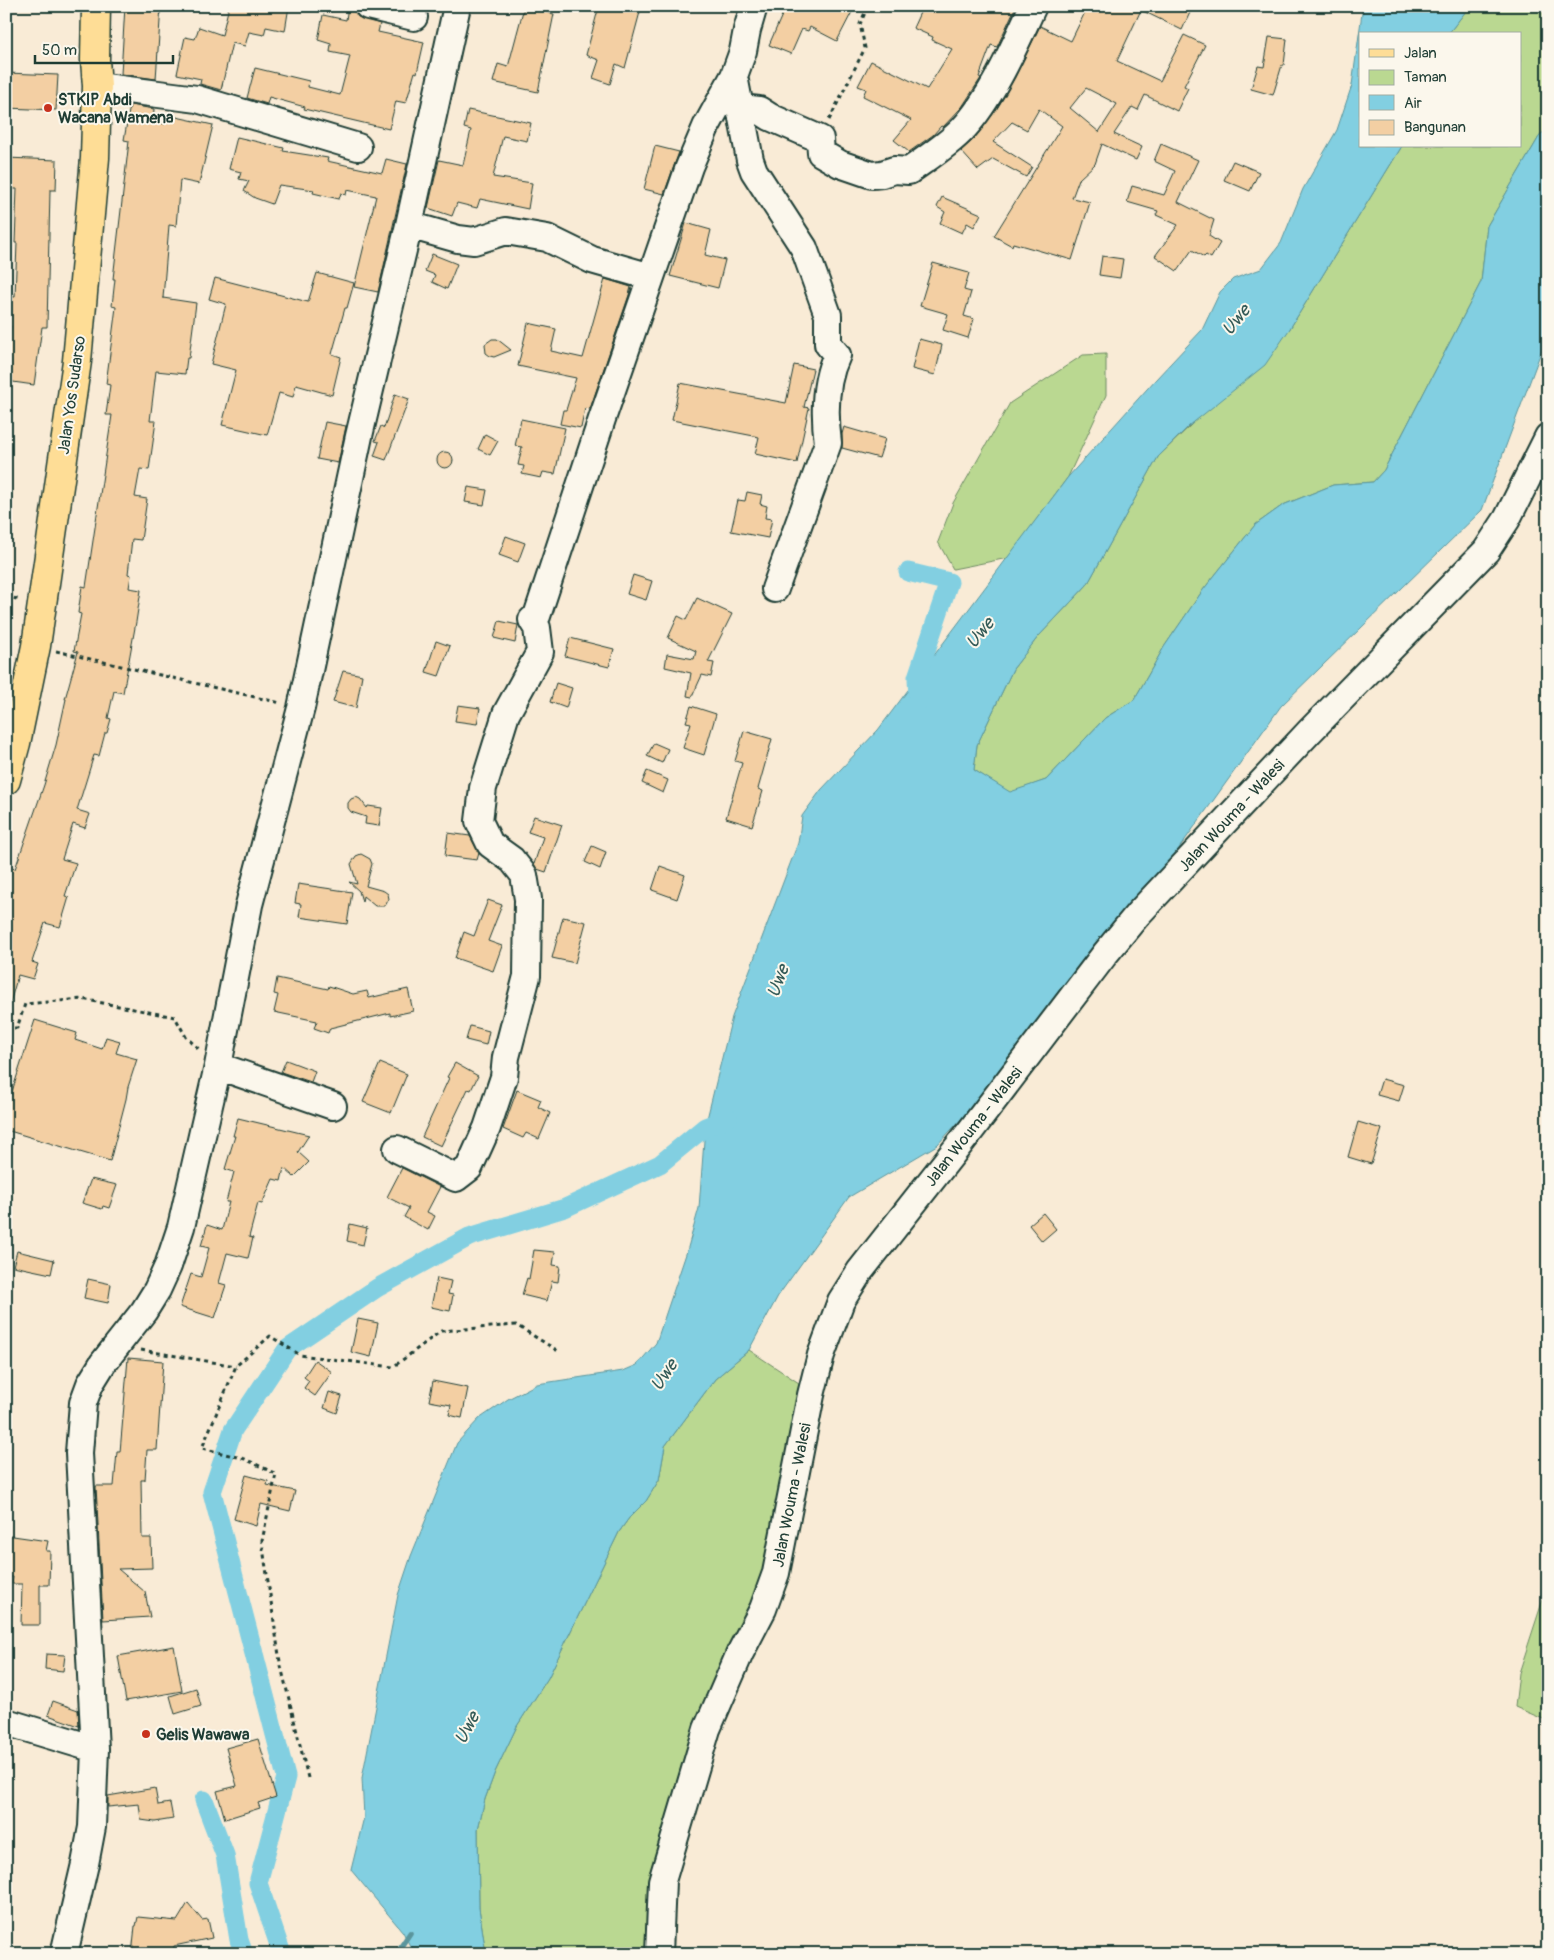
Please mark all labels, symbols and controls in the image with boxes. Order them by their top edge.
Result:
scale bar [35,32,172,64]
legend [1359,32,1522,148]
text: 50 m [42,41,77,60]
text: Jalan [1404,44,1437,63]
text: Taman [1404,68,1447,87]
place label: STKIP Abdi Wacana Wamena [58,90,174,128]
text: Air [1404,94,1422,113]
marker: STKIP Abdi Wacana Wamena [42,102,54,114]
text: Bangunan [1404,118,1466,137]
water label: Uwe [1217,299,1257,340]
street label: Jalan Yos Sudarso [54,334,90,456]
water label: Uwe [961,612,1001,653]
street label: Jalan Wouma - Walesi [1174,755,1289,876]
water label: Uwe [762,960,796,1001]
street label: Jalan Wouma - Walesi [921,1063,1027,1190]
water label: Uwe [646,1353,684,1395]
street label: Jalan Wouma - Walesi [768,1421,816,1569]
water label: Uwe [450,1706,486,1748]
place label: Gelis Wawawa [156,1725,250,1745]
marker: Gelis Wawawa [140,1728,152,1740]

